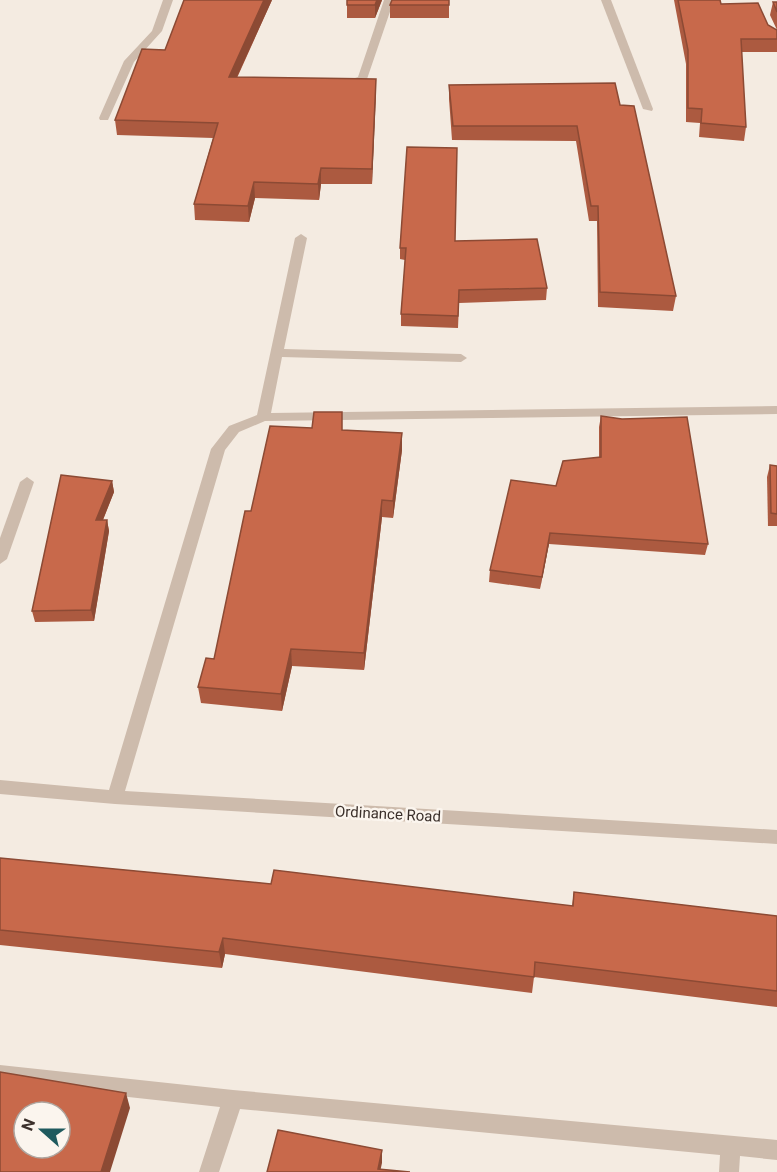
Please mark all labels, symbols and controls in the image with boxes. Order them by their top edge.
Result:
street label: Ordinance Road [335,802,441,826]
north arrow [12,1100,72,1160]
text: N [18,1116,39,1133]

